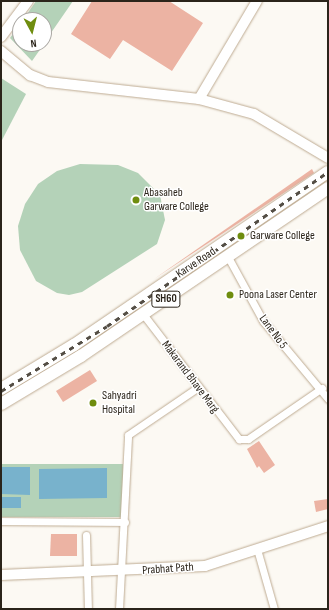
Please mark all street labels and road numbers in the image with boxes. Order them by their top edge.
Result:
street label: Karve Road [173,245,219,281]
road number: SH60 [151,290,181,308]
street label: Lane No 5 [256,312,290,352]
street label: Makarand Bhave Marg [158,338,222,416]
street label: Prabhat Path [142,560,194,578]

